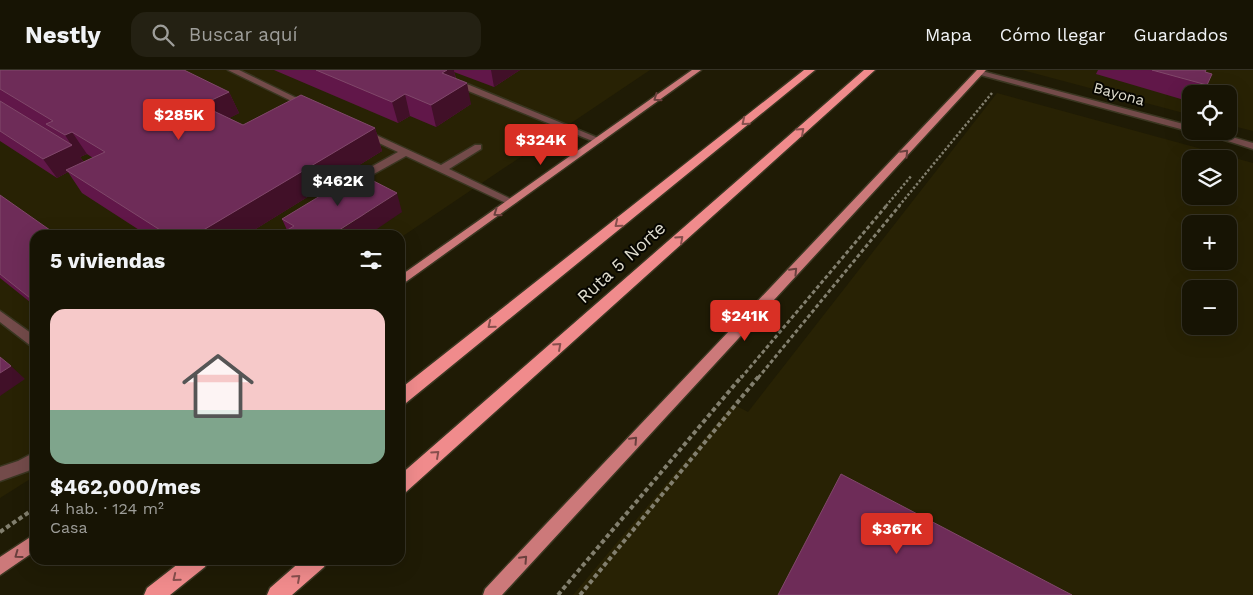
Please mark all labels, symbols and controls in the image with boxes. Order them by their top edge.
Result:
search box [131,12,481,57]
text: Nestly [25,21,101,49]
icon: search [149,21,177,49]
text: Buscar aquí [189,23,298,46]
text: Mapa [925,24,972,45]
text: Cómo llegar [1000,24,1106,45]
text: Guardados [1134,24,1228,45]
street label: Bayona [1091,79,1147,110]
map controls [1182,85,1237,335]
button: locate [1182,85,1237,140]
one-way arrow [653,92,663,101]
pin: $285K [144,98,214,141]
text: $285K [154,105,204,124]
one-way arrow [742,117,751,125]
pin: $324K [506,124,576,166]
one-way arrow [796,128,805,137]
text: $324K [516,130,566,149]
one-way arrow [899,149,908,158]
button: layers [1182,150,1237,205]
pin: $462K [303,164,373,207]
text: $462K [312,171,364,190]
one-way arrow [493,207,502,216]
button: + [1182,215,1237,270]
street label: Ruta 5 Norte [573,217,669,307]
one-way arrow [615,218,624,226]
one-way arrow [674,235,683,244]
icon: filters [357,246,385,274]
text: 5 viviendas [50,248,165,273]
one-way arrow [788,268,797,277]
button: − [1182,280,1237,335]
pin: $241K [710,300,780,342]
text: $241K [721,306,769,325]
one-way arrow [488,320,497,328]
icon: home [173,341,263,431]
one-way arrow [553,343,562,352]
one-way arrow [628,436,637,445]
one-way arrow [431,451,440,460]
text: $462,000/mes [50,474,201,499]
text: 4 hab. · 124 m² [50,499,164,518]
pin: $367K [862,512,932,555]
text: Casa [50,518,88,537]
text: $367K [872,519,922,538]
one-way arrow [14,548,23,558]
one-way arrow [518,556,527,565]
one-way arrow [173,572,182,580]
one-way arrow [292,574,301,583]

